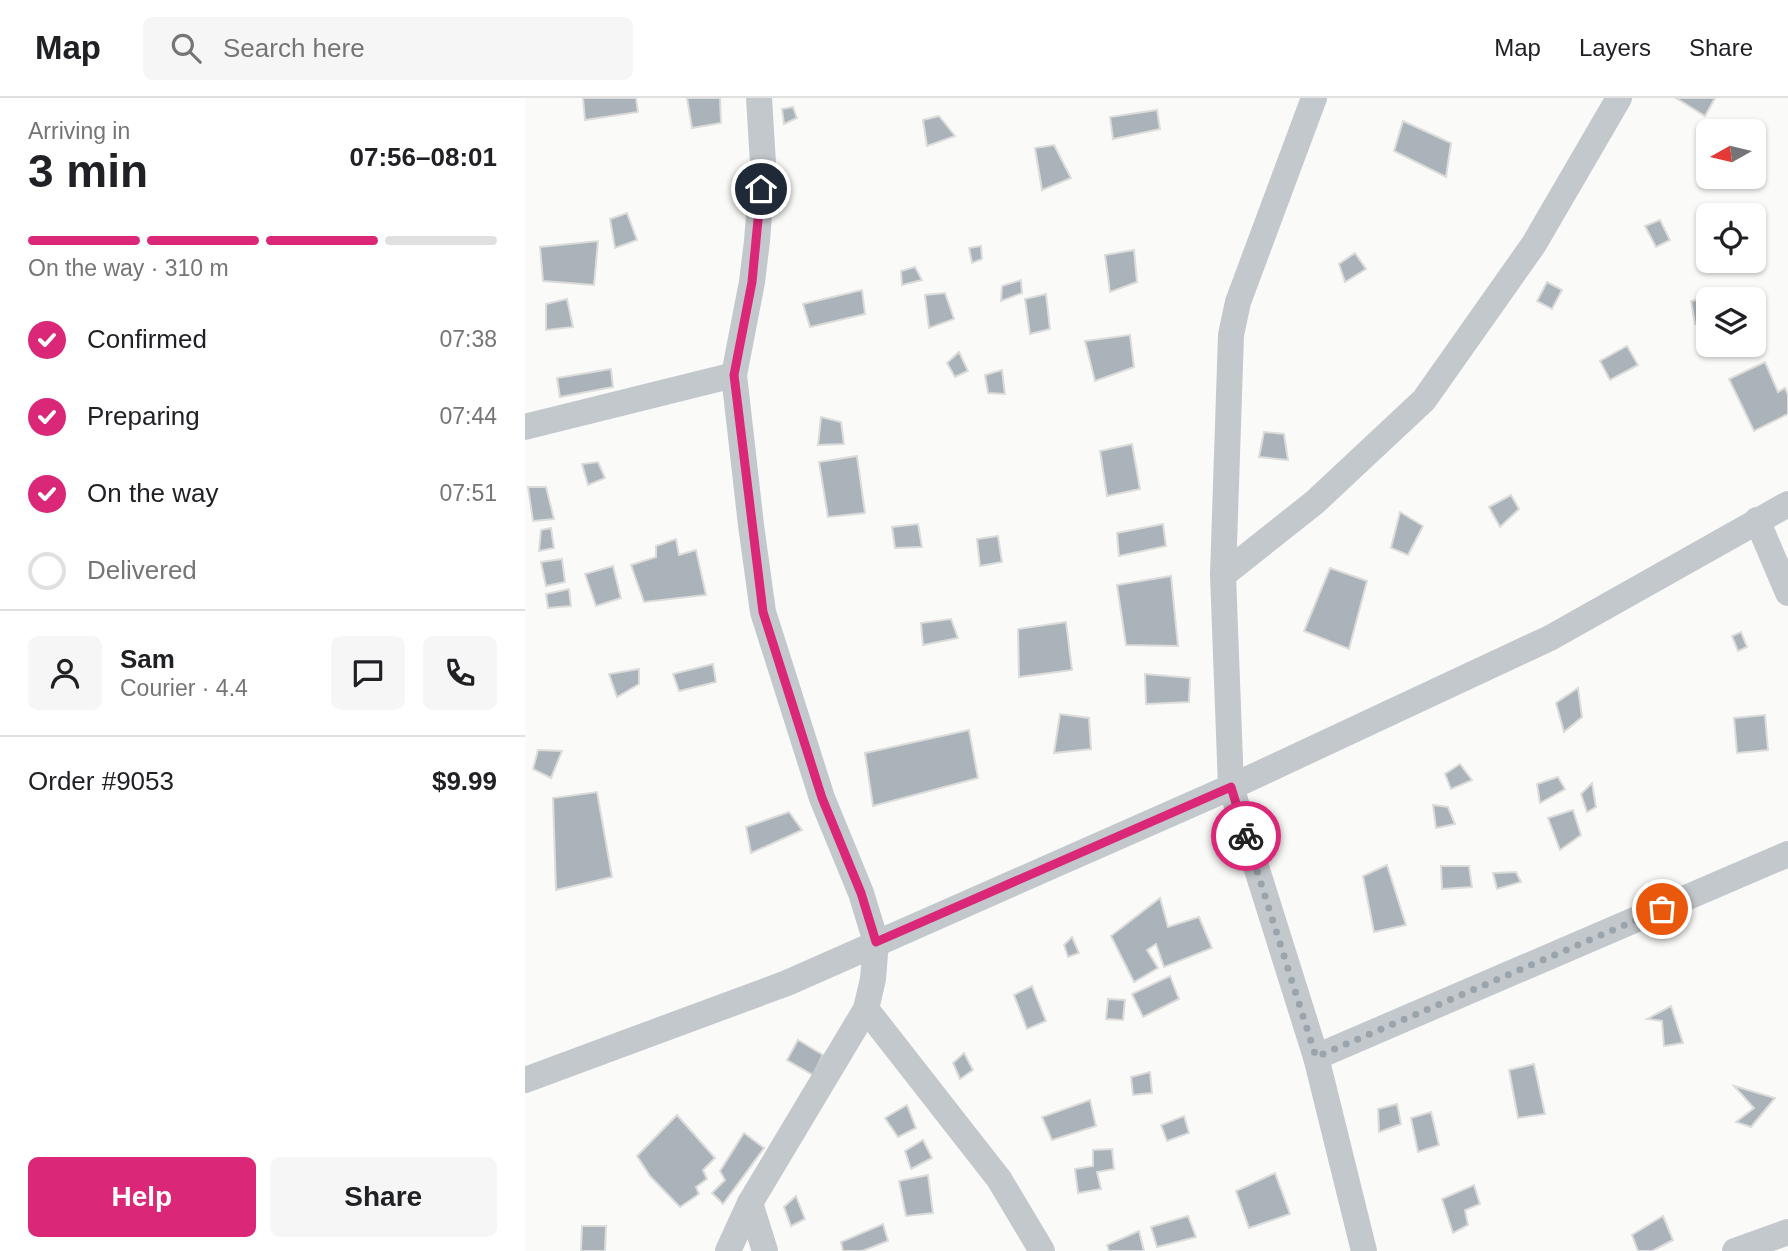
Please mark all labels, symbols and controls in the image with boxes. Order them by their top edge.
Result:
search box [143,17,633,80]
text: Map [35,29,101,66]
icon: search [167,29,205,67]
text: Search here [223,33,365,63]
text: Map [1494,34,1541,61]
text: Layers [1579,34,1651,61]
text: Share [1689,34,1753,61]
text: Arriving in [28,118,130,144]
north arrow [1696,119,1766,189]
map controls [1696,119,1766,357]
text: 07:56–08:01 [350,142,497,172]
text: 3 min [28,145,148,197]
pin [731,159,791,219]
icon: home [742,170,780,208]
button: locate [1696,203,1766,273]
text: On the way · 310 m [28,255,229,281]
button: layers [1696,287,1766,357]
icon: check [28,321,66,359]
text: Confirmed [87,324,207,354]
text: 07:38 [439,326,497,352]
icon: check [28,398,66,436]
text: Preparing [87,401,200,431]
text: 07:44 [439,403,497,429]
icon: check [28,475,66,513]
text: On the way [87,478,219,508]
text: 07:51 [439,480,497,506]
text: Delivered [87,555,197,585]
button: person [28,636,102,710]
button: chat [331,636,405,710]
button: phone [423,636,497,710]
text: Sam [120,644,175,674]
text: Courier · 4.4 [120,675,248,701]
text: Order #9053 [28,766,174,796]
text: $9.99 [432,766,497,796]
courier [1211,801,1281,871]
icon: bike [1227,817,1265,855]
pin [1632,879,1692,939]
icon: bag [1643,890,1681,928]
button: Help [28,1157,256,1237]
button: Share [270,1157,497,1237]

